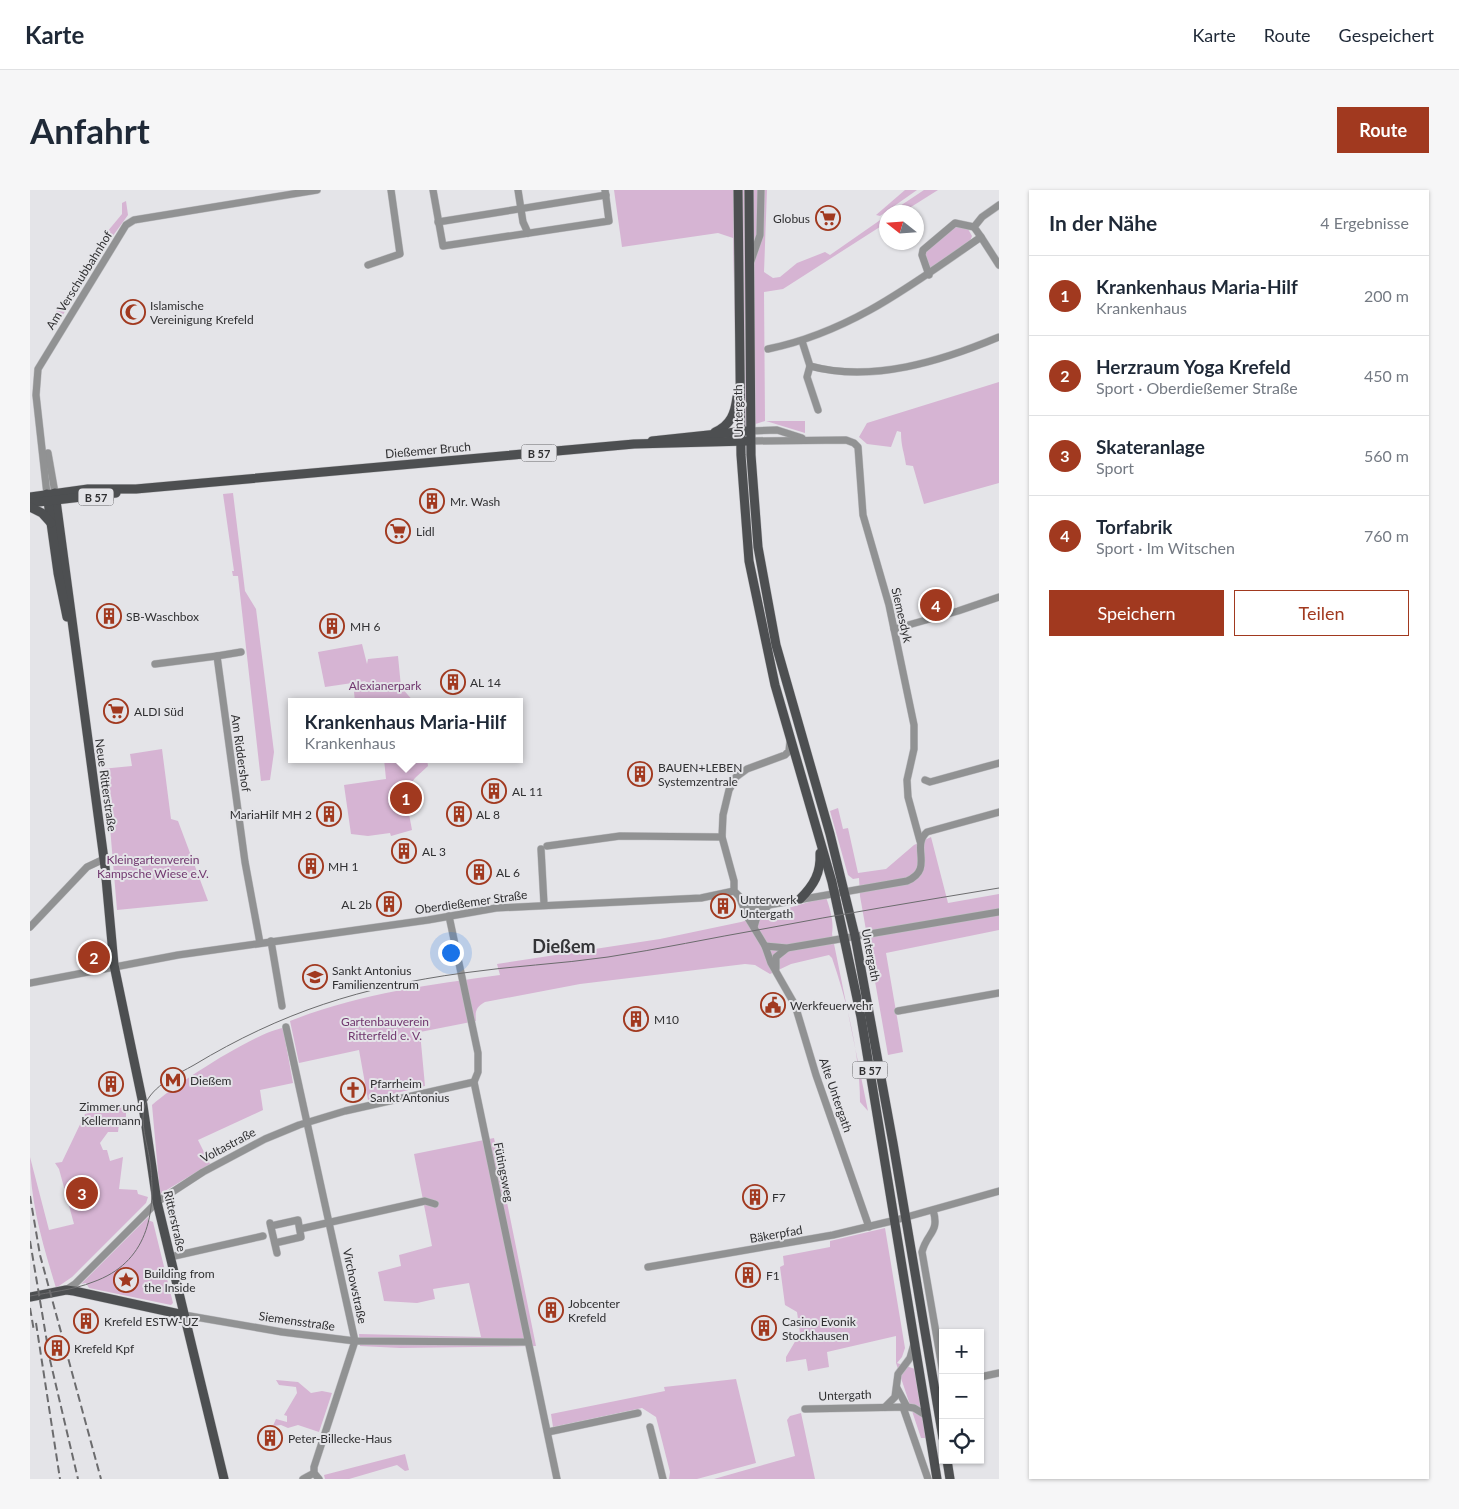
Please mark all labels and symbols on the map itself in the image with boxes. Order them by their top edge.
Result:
supermarket icon: Globus [815,205,841,231]
north arrow [879,205,924,250]
place label: Globus [773,211,810,226]
street label: Am Verschubbahnhof [43,227,116,332]
place label: Islamische Vereinigung Krefeld [150,298,254,327]
mosque icon: Islamische Vereinigung Krefeld [120,299,146,325]
street label: Untergath [730,384,746,438]
street label: Dießemer Bruch [384,439,472,461]
road number: B 57 [522,444,556,462]
road number: B 57 [78,488,114,506]
building icon: Mr. Wash [419,488,445,514]
place label: Mr. Wash [450,494,500,509]
supermarket icon: Lidl [385,518,411,544]
place label: Lidl [416,524,435,539]
street label: Siemesdyk [888,586,916,645]
pin: 4 [920,586,952,624]
building icon: SB-Waschbox [96,603,122,629]
place label: SB-Waschbox [126,609,199,624]
building icon: MH 6 [319,613,345,639]
place label: MH 6 [350,619,380,634]
building icon: AL 14 [440,669,466,695]
place label: AL 14 [470,675,501,690]
park label: Alexianerpark [349,678,422,693]
supermarket icon: ALDI Süd [103,698,129,724]
place label: ALDI Süd [134,704,184,719]
street label: Am Riddershof [228,713,254,794]
street label: Neue Ritterstraße [92,738,120,832]
place label: BAUEN+LEBEN Systemzentrale [658,760,742,789]
building icon: BAUEN+LEBEN Systemzentrale [627,761,653,787]
building icon: AL 11 [481,778,507,804]
pin: 1 [390,779,422,817]
place label: AL 11 [512,784,543,799]
building icon: MariaHilf MH 2 [316,801,342,827]
building icon: AL 8 [446,801,472,827]
place label: MariaHilf MH 2 [230,807,312,822]
place label: AL 8 [476,807,500,822]
building icon: AL 3 [391,838,417,864]
place label: AL 3 [422,844,446,859]
park label: Kleingartenverein Kampsche Wiese e.V. [97,852,209,881]
building icon: MH 1 [298,853,324,879]
place label: MH 1 [328,859,358,874]
building icon: AL 6 [466,859,492,885]
place label: AL 6 [496,865,520,880]
street label: Oberdießemer Straße [414,887,528,917]
building icon: AL 2b [376,891,402,917]
place label: Unterwerk Untergath [740,892,797,921]
building icon: Unterwerk Untergath [710,893,736,919]
place label: AL 2b [341,897,372,912]
street label: Untergath [859,927,883,983]
district label: Dießem [532,935,596,957]
pin: 2 [78,938,110,976]
your location [438,940,464,966]
place label: Sankt Antonius Familienzentrum [332,963,419,992]
school or university icon: Sankt Antonius Familienzentrum [302,964,328,990]
public building icon: Werkfeuerwehr [760,992,786,1018]
place label: Werkfeuerwehr [790,998,874,1013]
building icon: M10 [623,1006,649,1032]
place label: M10 [654,1012,679,1027]
park label: Gartenbauverein Ritterfeld e. V. [341,1014,429,1043]
street label: Alte Untergath [816,1056,856,1134]
road number: B 57 [852,1062,888,1078]
metro station icon: Dießem [160,1067,186,1093]
building icon: Zimmer und Kellermann [98,1071,124,1097]
place label: Dießem [190,1073,232,1088]
place label: Pfarrheim Sankt Antonius [370,1076,449,1105]
church icon: Pfarrheim Sankt Antonius [340,1077,366,1103]
place label: Zimmer und Kellermann [79,1099,143,1128]
street label: Voltastraße [198,1124,258,1166]
street label: Fütingsweg [491,1141,517,1203]
pin: 3 [66,1174,98,1212]
building icon: F7 [742,1184,768,1210]
street label: Ritterstraße [161,1189,189,1253]
place label: F7 [772,1190,786,1205]
street label: Bäkerpfad [748,1222,804,1246]
street label: Virchowstraße [340,1247,370,1325]
building icon: F1 [735,1262,761,1288]
place label: Building from the Inside [144,1266,215,1295]
place icon: Building from the Inside [113,1267,139,1293]
place label: F1 [766,1268,780,1283]
place label: Jobcenter Krefeld [568,1296,621,1325]
building icon: Jobcenter Krefeld [538,1297,564,1323]
building icon: Krefeld ESTW-UZ [73,1308,99,1334]
street label: Siemensstraße [258,1308,336,1334]
place label: Krefeld ESTW-UZ [104,1314,199,1329]
place label: Casino Evonik Stockhausen [782,1314,857,1343]
building icon: Casino Evonik Stockhausen [751,1315,777,1341]
building icon: Krefeld Kpf [44,1335,70,1361]
place label: Krefeld Kpf [74,1341,135,1356]
street label: Untergath [818,1387,872,1403]
building icon: Peter-Billecke-Haus [257,1425,283,1451]
place label: Peter-Billecke-Haus [288,1431,392,1446]

